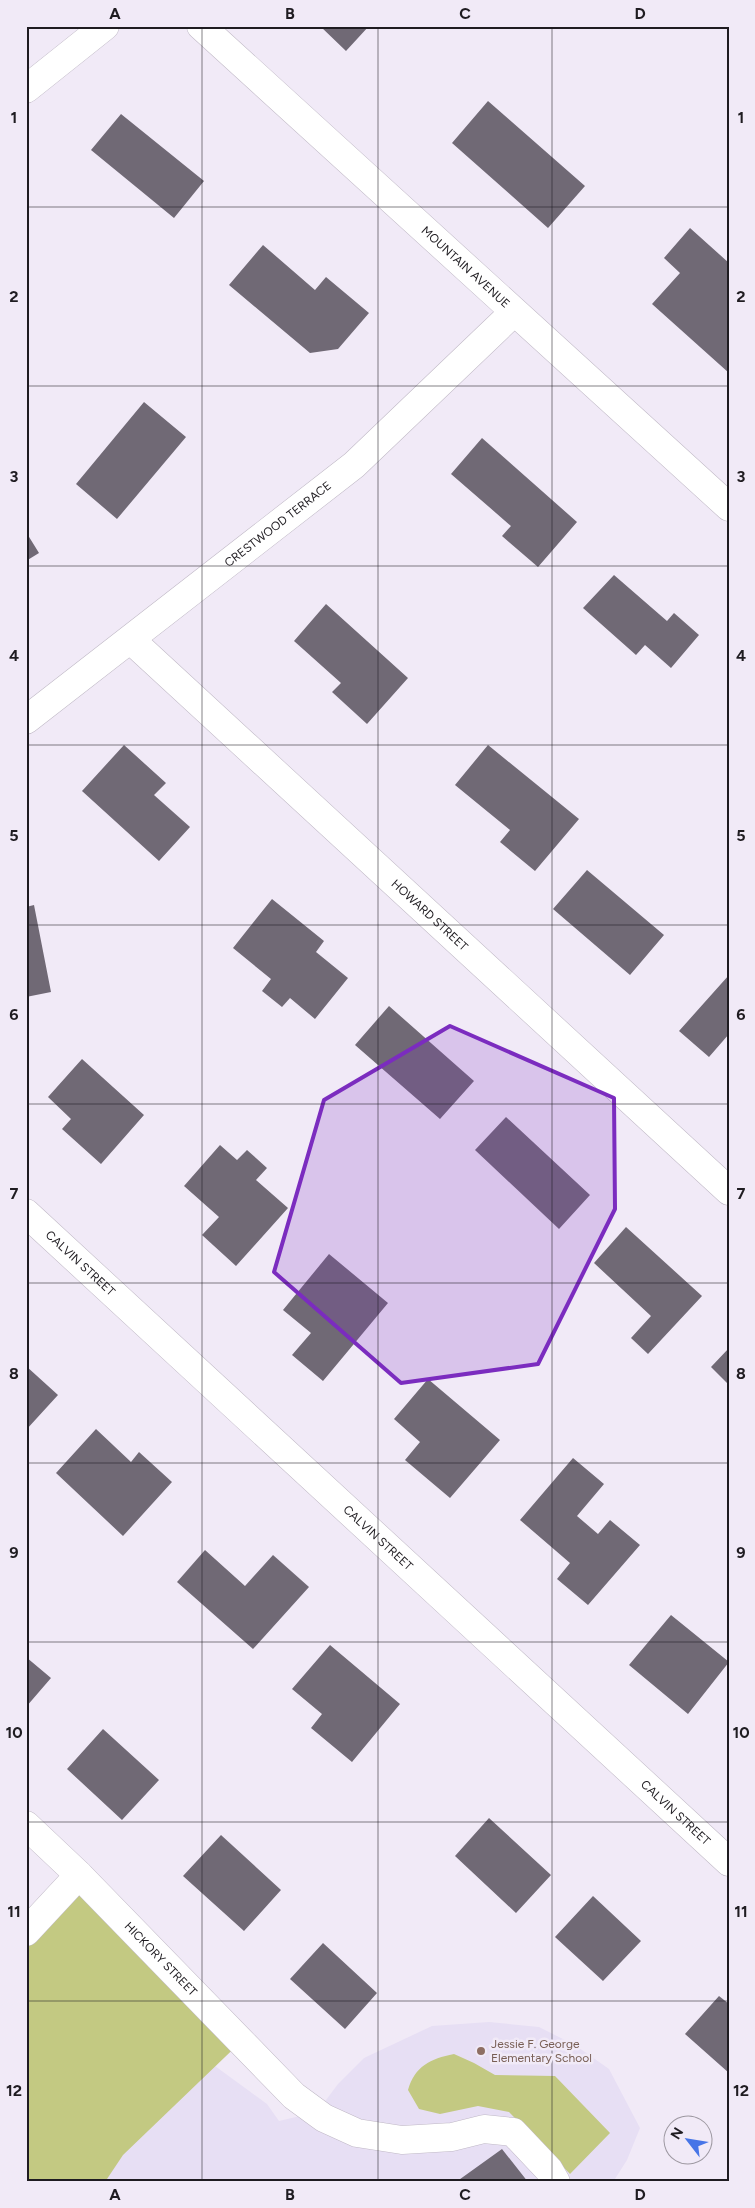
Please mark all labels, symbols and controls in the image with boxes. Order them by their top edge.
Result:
text: A [109,4,121,23]
text: B [285,4,295,23]
text: C [459,4,471,23]
text: D [634,4,646,23]
text: 1 [11,108,17,127]
text: 1 [738,108,744,127]
street label: MOUNTAIN AVENUE [419,223,513,311]
text: 2 [9,287,19,306]
text: 2 [736,287,746,306]
text: 3 [10,467,19,486]
text: 3 [737,467,746,486]
street label: CRESTWOOD TERRACE [222,478,334,570]
text: 4 [9,646,19,665]
text: 4 [736,646,746,665]
text: 5 [9,826,19,845]
text: 5 [736,826,746,845]
street label: HOWARD STREET [389,877,471,954]
text: 6 [9,1005,19,1024]
text: 6 [736,1005,746,1024]
text: 7 [10,1184,19,1203]
text: 7 [737,1184,746,1203]
street label: CALVIN STREET [43,1228,118,1299]
text: 8 [9,1364,19,1383]
text: 8 [736,1364,746,1383]
street label: CALVIN STREET [340,1503,416,1574]
text: 9 [9,1543,19,1562]
text: 9 [736,1543,746,1562]
text: 10 [5,1723,23,1742]
text: 10 [732,1723,750,1742]
street label: CALVIN STREET [638,1777,713,1848]
text: 11 [7,1902,21,1921]
text: 11 [734,1902,748,1921]
street label: HICKORY STREET [122,1919,200,1999]
place label: Jessie F. George Elementary School [491,2037,592,2065]
marker: Jessie F. George Elementary School [475,2045,487,2057]
text: 12 [6,2081,22,2100]
text: 12 [733,2081,749,2100]
north arrow [662,2116,712,2166]
text: N [667,2125,687,2143]
text: A [109,2185,121,2204]
text: B [285,2185,295,2204]
text: C [459,2185,471,2204]
text: D [634,2185,646,2204]

